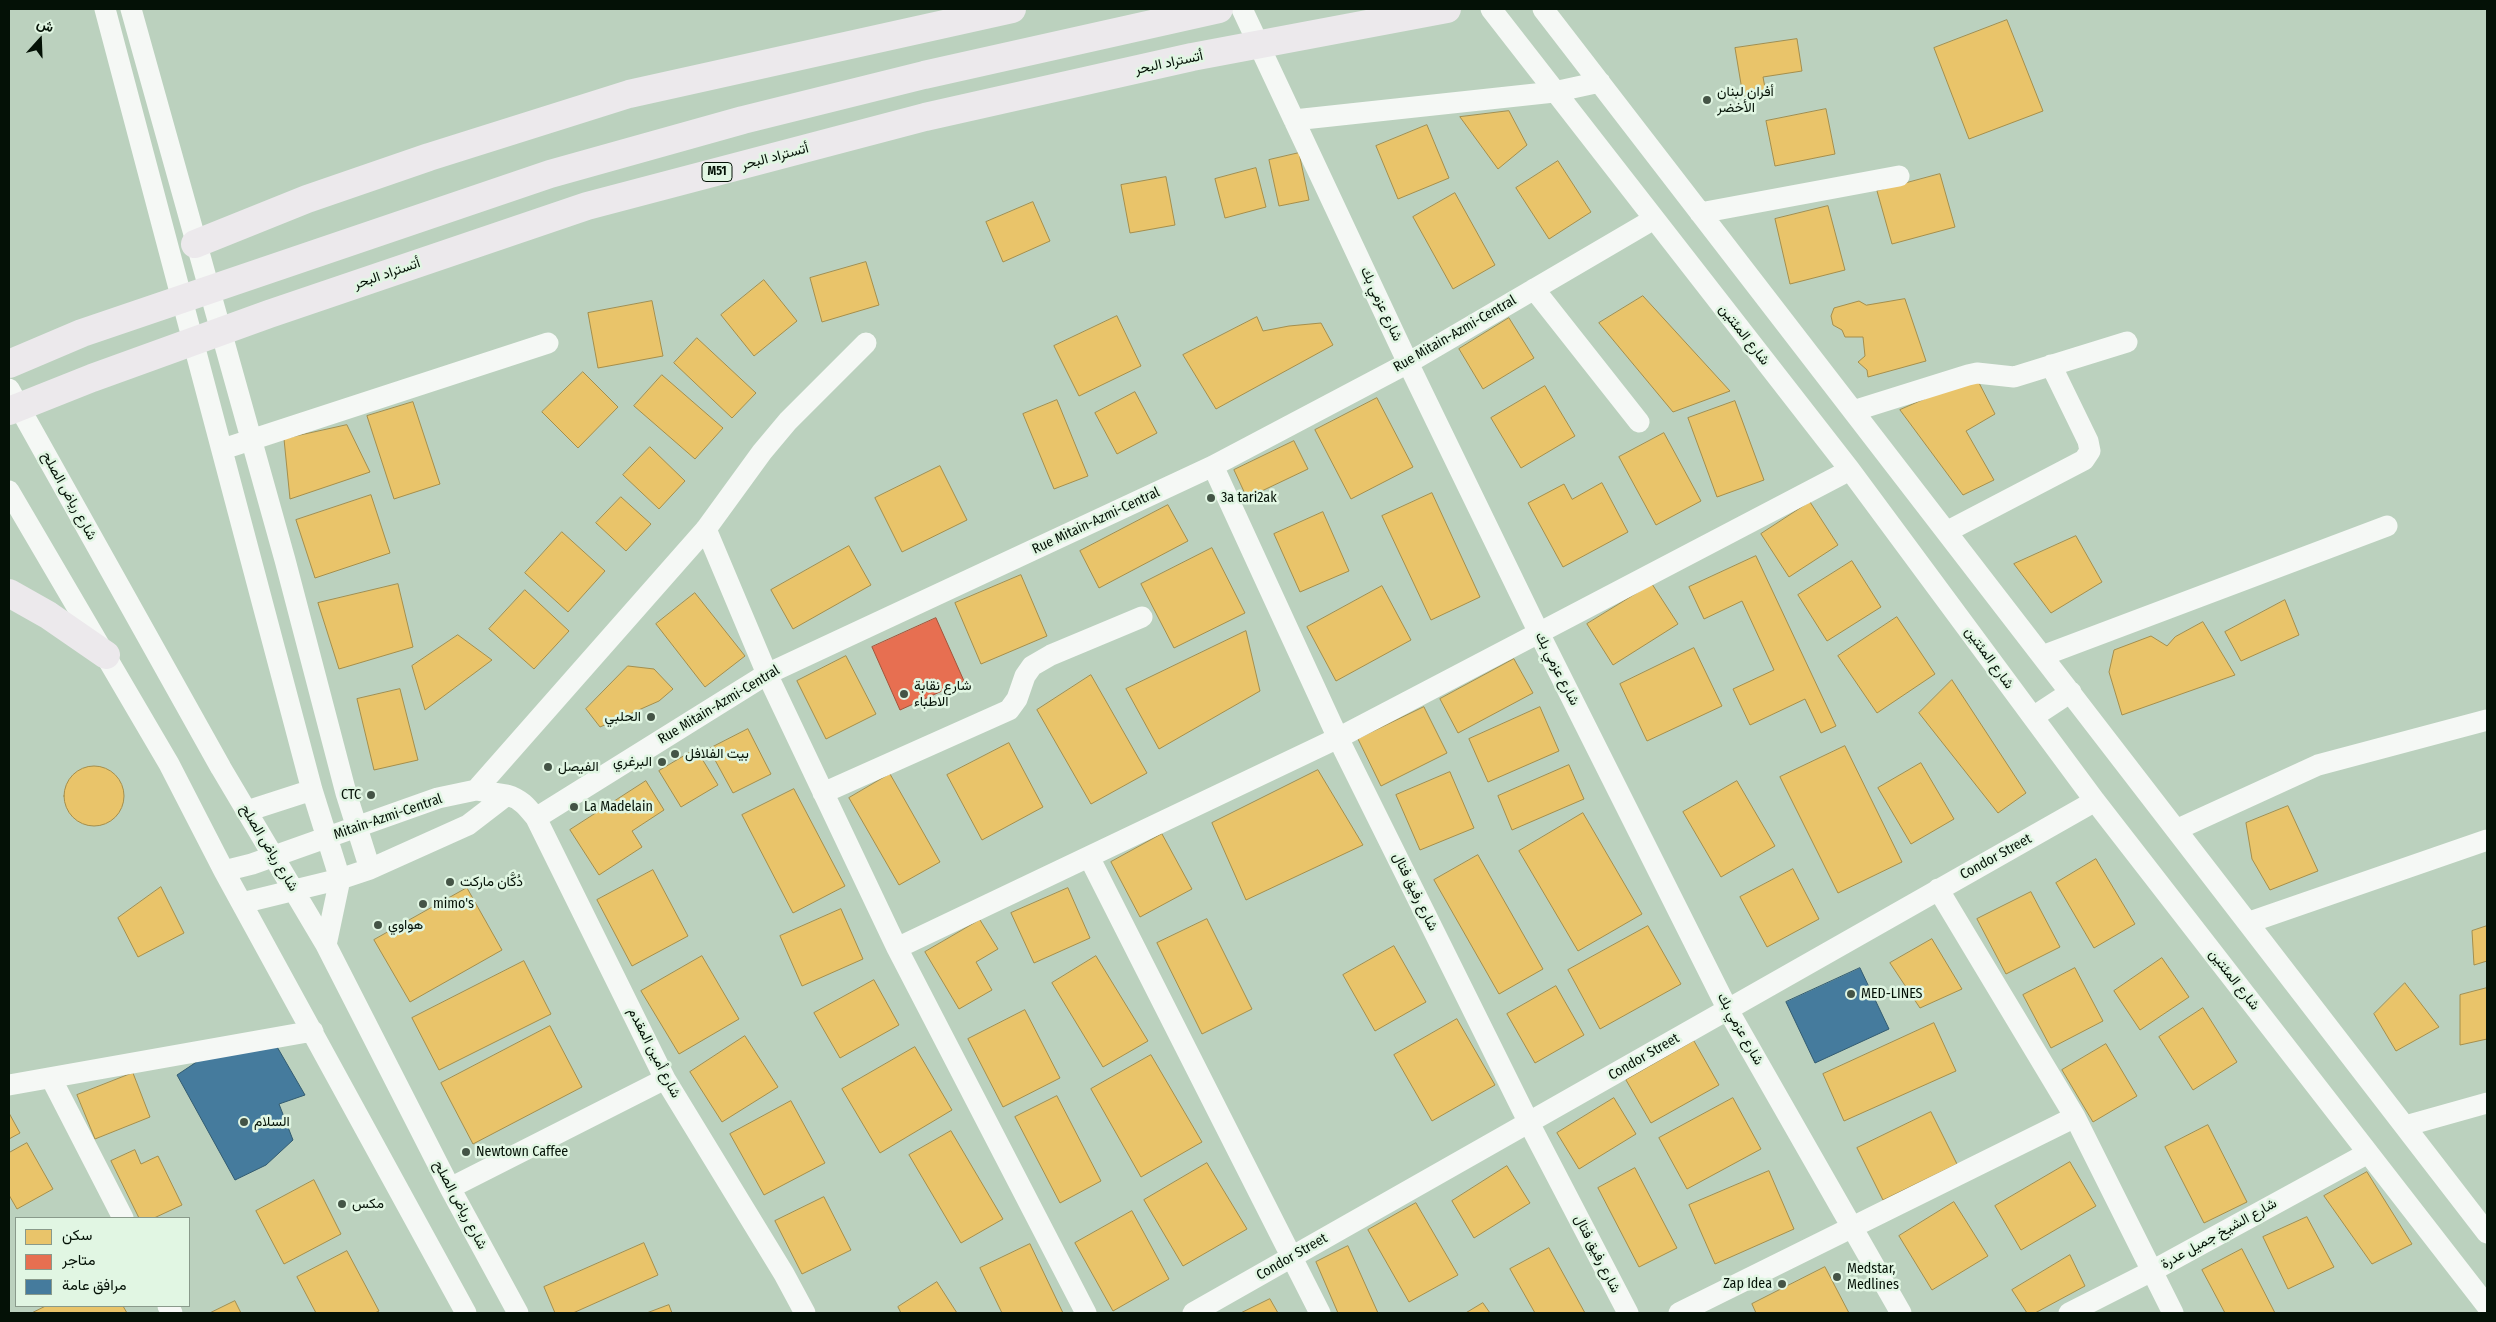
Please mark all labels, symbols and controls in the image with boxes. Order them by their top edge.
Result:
north arrow [15,15,65,65]
text: ش [34,15,56,36]
street label: أتستراد البحر [1133,48,1205,78]
place label: أفران لبنان الأخضر [1717,84,1774,116]
marker: أفران لبنان الأخضر [1701,94,1713,106]
street label: أتستراد البحر [739,140,811,174]
road number: M51 [702,162,732,182]
street label: أتستراد البحر [352,255,422,293]
street label: شارع عزمي بك [1356,264,1406,344]
street label: Rue Mitain-Azmi-Central [1391,292,1519,376]
street label: شارع المئتين [1715,301,1773,369]
street label: شارع رياض الصلح [38,449,100,543]
street label: Rue Mitain-Azmi-Central [1030,484,1162,558]
place label: 3a tari2ak [1221,490,1277,506]
marker: 3a tari2ak [1205,492,1217,504]
street label: شارع المئتين [1961,624,2017,692]
street label: شارع عزمي بك [1531,630,1583,708]
street label: Rue Mitain-Azmi-Central [655,662,783,748]
place label: شارع نقابة الاطباء [914,678,971,710]
marker: شارع نقابة الاطباء [898,688,910,700]
place label: الحلبي [604,709,641,725]
marker: الحلبي [645,711,657,723]
place label: بيت الفلافل [685,746,749,762]
marker: بيت الفلافل [669,748,681,760]
place label: البرغري [613,754,652,770]
marker: البرغري [656,756,668,768]
place label: الفيصل [558,759,599,775]
marker: الفيصل [542,761,554,773]
place label: CTC [341,787,361,803]
marker: CTC [365,789,377,801]
street label: Mitain-Azmi-Central [332,791,444,843]
place label: La Madelain [584,799,653,815]
street label: شارع رياض الصلح [236,801,302,895]
marker: La Madelain [568,801,580,813]
street label: Condor Street [1957,830,2035,884]
street label: شارع رفيق فتال [1389,850,1441,934]
place label: دُكَّان ماركت [460,874,523,890]
marker: دُكَّان ماركت [444,876,456,888]
place label: mimo's [433,896,474,912]
marker: mimo's [417,898,429,910]
place label: هواوي [388,917,423,933]
marker: هواوي [372,919,384,931]
street label: شارع المئتين [2205,946,2263,1014]
place label: MED-LINES [1861,986,1923,1002]
marker: MED-LINES [1845,988,1857,1000]
street label: شارع عزمي بك [1713,990,1767,1068]
street label: شارع أمين المقدم [624,1005,684,1101]
street label: Condor Street [1606,1030,1682,1084]
place label: السلام [254,1114,290,1130]
marker: السلام [238,1116,250,1128]
place label: Newtown Caffee [476,1144,568,1160]
marker: Newtown Caffee [460,1146,472,1158]
street label: شارع رياض الصلح [429,1158,491,1252]
street label: شارع الشيخ جميل عدرة [2158,1195,2280,1273]
place label: مكس [352,1196,384,1212]
marker: مكس [336,1198,348,1210]
street label: شارع رفيق فتال [1570,1212,1624,1296]
legend [15,1217,190,1307]
text: سكن [62,1226,92,1244]
street label: Condor Street [1254,1230,1330,1284]
text: متاجر [62,1251,96,1269]
place label: Medstar, Medlines [1847,1261,1899,1294]
marker: Medstar, Medlines [1831,1271,1843,1283]
text: مرافق عامة [62,1276,126,1294]
place label: Zap Idea [1723,1276,1772,1292]
marker: Zap Idea [1776,1278,1788,1290]

